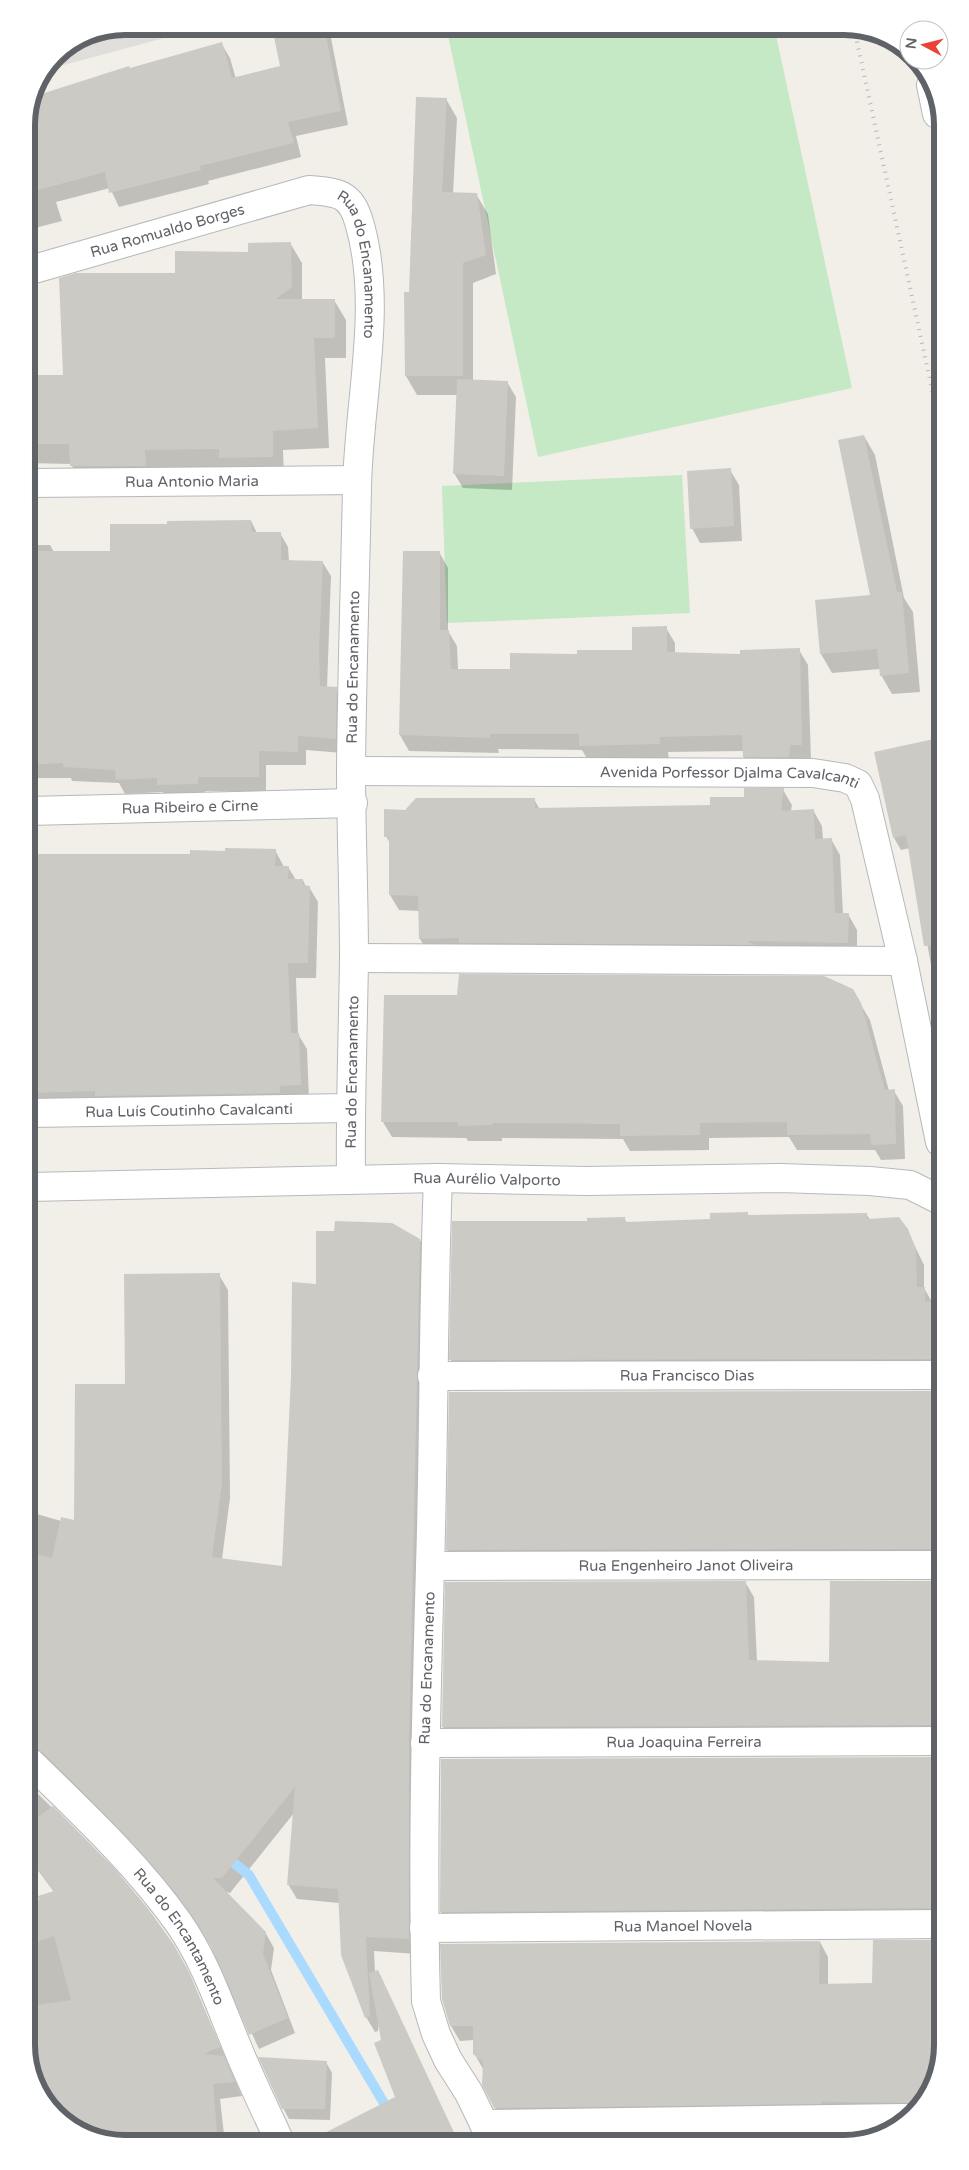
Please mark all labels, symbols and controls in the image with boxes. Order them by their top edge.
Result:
north arrow [899,20,949,70]
text: N [902,37,921,50]
street label: Rua do Encanamento [334,186,379,339]
street label: Rua Romualdo Borges [88,200,247,261]
street label: Rua Antonio Maria [125,472,259,491]
street label: Rua do Encanamento [343,590,363,744]
street label: Avenida Porfessor Djalma Cavalcanti [600,763,862,792]
street label: Rua Ribeiro e Cirne [121,796,259,818]
street label: Rua do Encanamento [342,995,362,1149]
street label: Rua Luís Coutinho Cavalcanti [85,1100,293,1121]
street label: Rua Aurélio Valporto [413,1169,561,1189]
street label: Rua Francisco Dias [620,1366,754,1385]
street label: Rua Engenheiro Janot Oliveira [578,1556,794,1575]
street label: Rua do Encanamento [415,1591,439,1745]
street label: Rua Joaquina Ferreira [606,1733,762,1751]
street label: Rua do Encantamento [130,1864,228,2008]
street label: Rua Manoel Novela [613,1916,753,1936]

